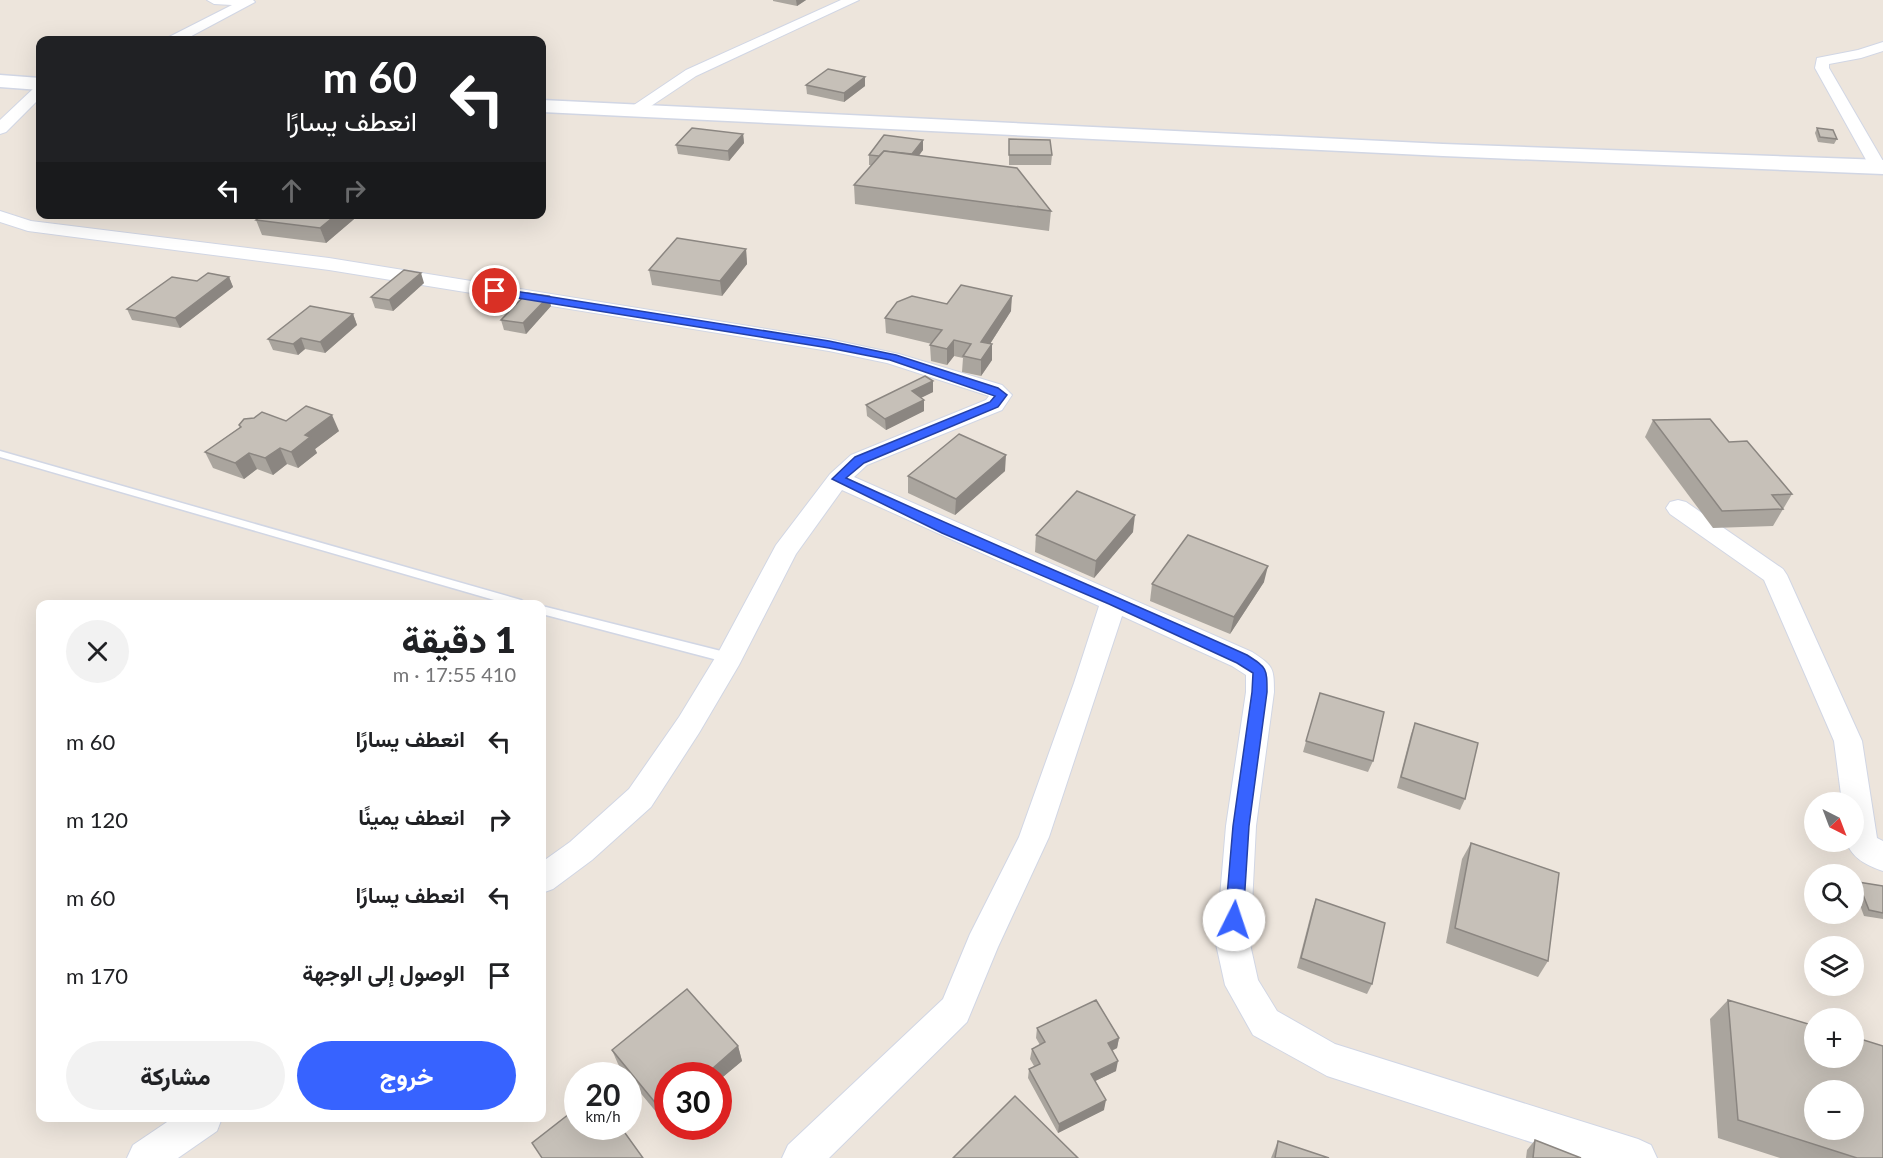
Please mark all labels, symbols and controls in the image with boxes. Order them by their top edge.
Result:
text: 60 m [323,52,417,102]
icon: left [438,60,516,138]
text: انعطف يسارًا [285,104,417,137]
icon: left [212,174,245,207]
icon: ahead [275,174,308,207]
icon: right [338,174,371,207]
pin [469,265,520,316]
icon: arrive [478,274,511,307]
text: 1 دقيقة [402,617,516,661]
button: close [66,620,129,683]
text: 410 m · 17:55 [393,662,516,686]
text: انعطف يسارًا [356,725,465,752]
icon: left [483,725,516,758]
text: 60 m [66,728,115,755]
north arrow [1804,792,1864,852]
map controls [1804,792,1864,1140]
text: انعطف يمينًا [358,803,465,830]
icon: right [483,803,516,836]
text: 120 m [66,806,128,833]
button: search [1804,864,1864,924]
text: انعطف يسارًا [356,881,465,908]
icon: left [483,881,516,914]
text: 60 m [66,884,115,911]
position arrow [1202,888,1266,952]
button: layers [1804,936,1864,996]
text: الوصول إلى الوجهة [302,959,465,986]
icon: arrive [483,959,516,992]
text: 170 m [66,962,128,989]
button: + [1804,1008,1864,1068]
button: مشاركة [66,1041,285,1110]
button: خروج [297,1041,516,1110]
speed limit sign: 30 [654,1062,732,1140]
text: 20 [586,1076,620,1112]
button: − [1804,1080,1864,1140]
text: km/h [585,1107,621,1125]

